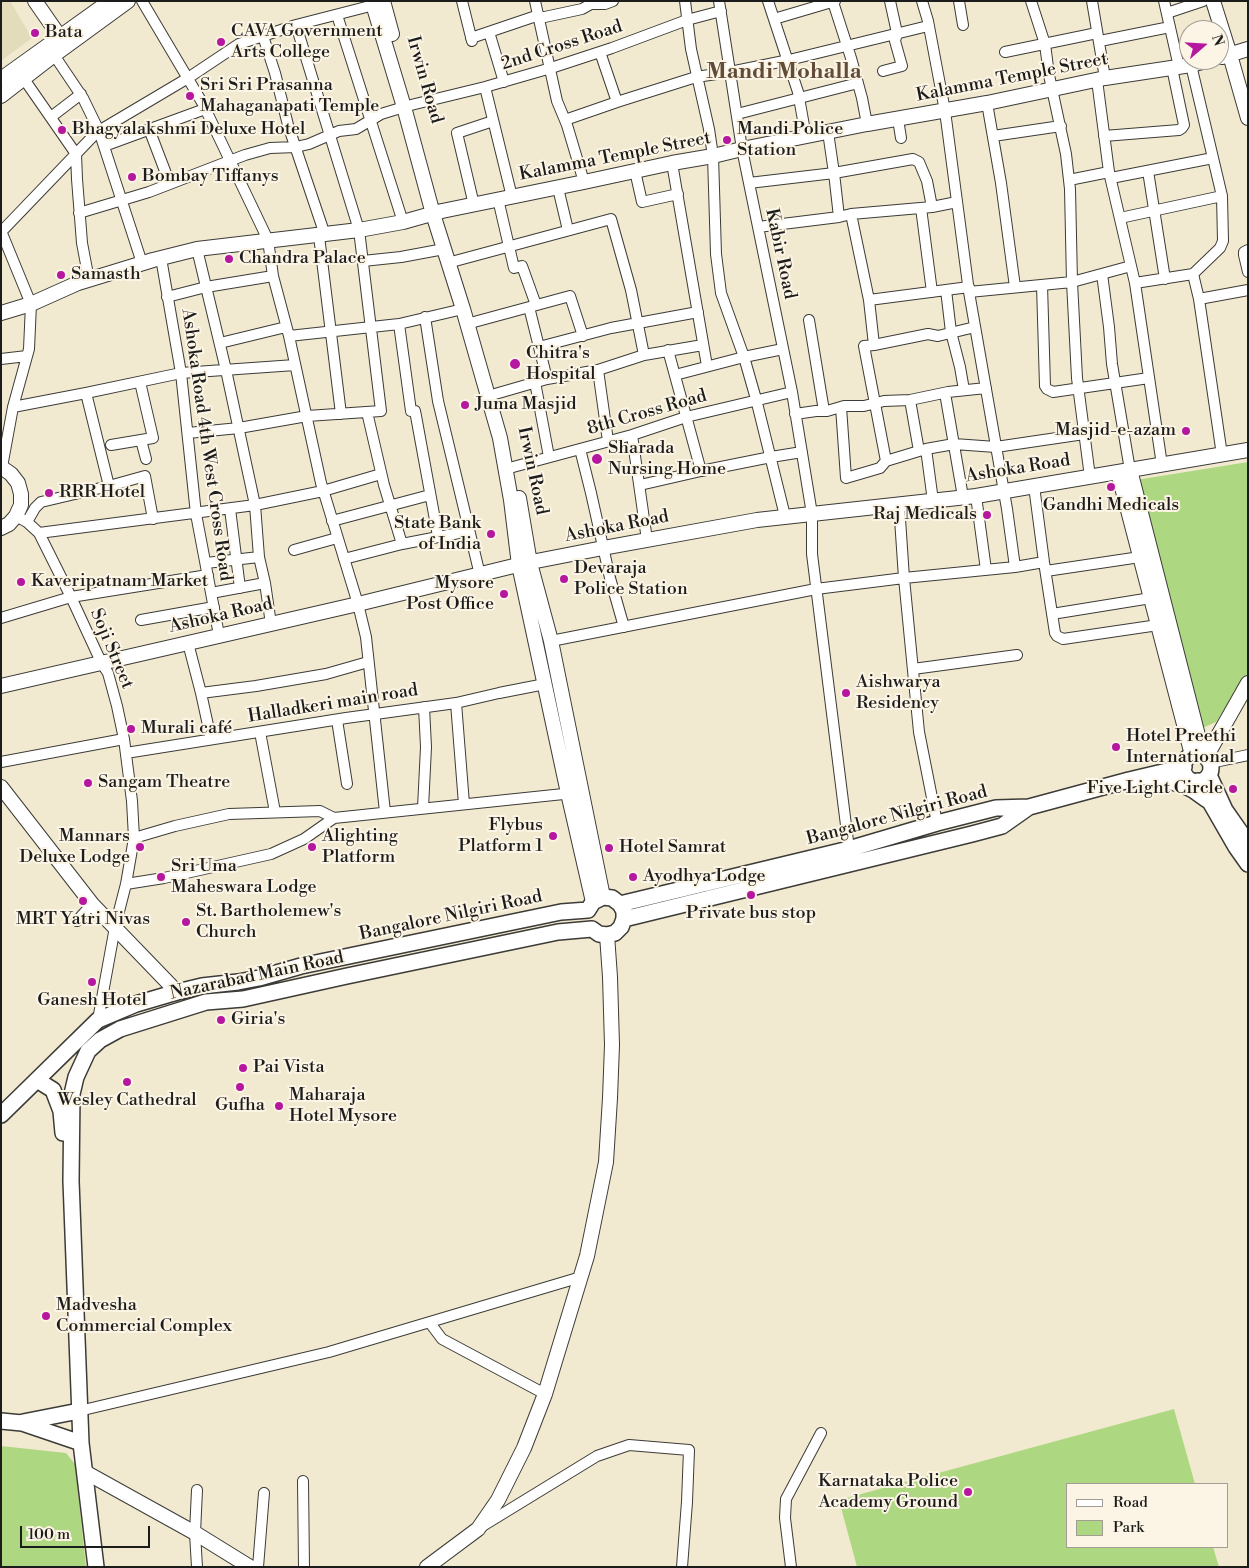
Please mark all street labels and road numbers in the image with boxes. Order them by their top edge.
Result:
street label: 2nd Cross Road [499,16,625,76]
street label: Irwin Road [401,34,447,126]
street label: Kalamma Temple Street [914,49,1110,107]
street label: Kalamma Temple Street [517,128,713,186]
street label: Kabir Road [760,207,800,301]
street label: Ashoka Road 4th West Cross Road [176,307,236,583]
street label: 8th Cross Road [585,386,709,440]
street label: Irwin Road [512,425,552,517]
street label: Ashoka Road [964,450,1072,488]
street label: Ashoka Road [563,506,671,548]
street label: Ashoka Road [167,594,275,638]
street label: Soji Street [84,606,138,692]
street label: Halladkeri main road [246,680,420,728]
street label: Bangalore Nilgiri Road [804,781,990,851]
street label: Bangalore Nilgiri Road [358,886,544,946]
street label: Nazarabad Main Road [168,947,346,1005]

